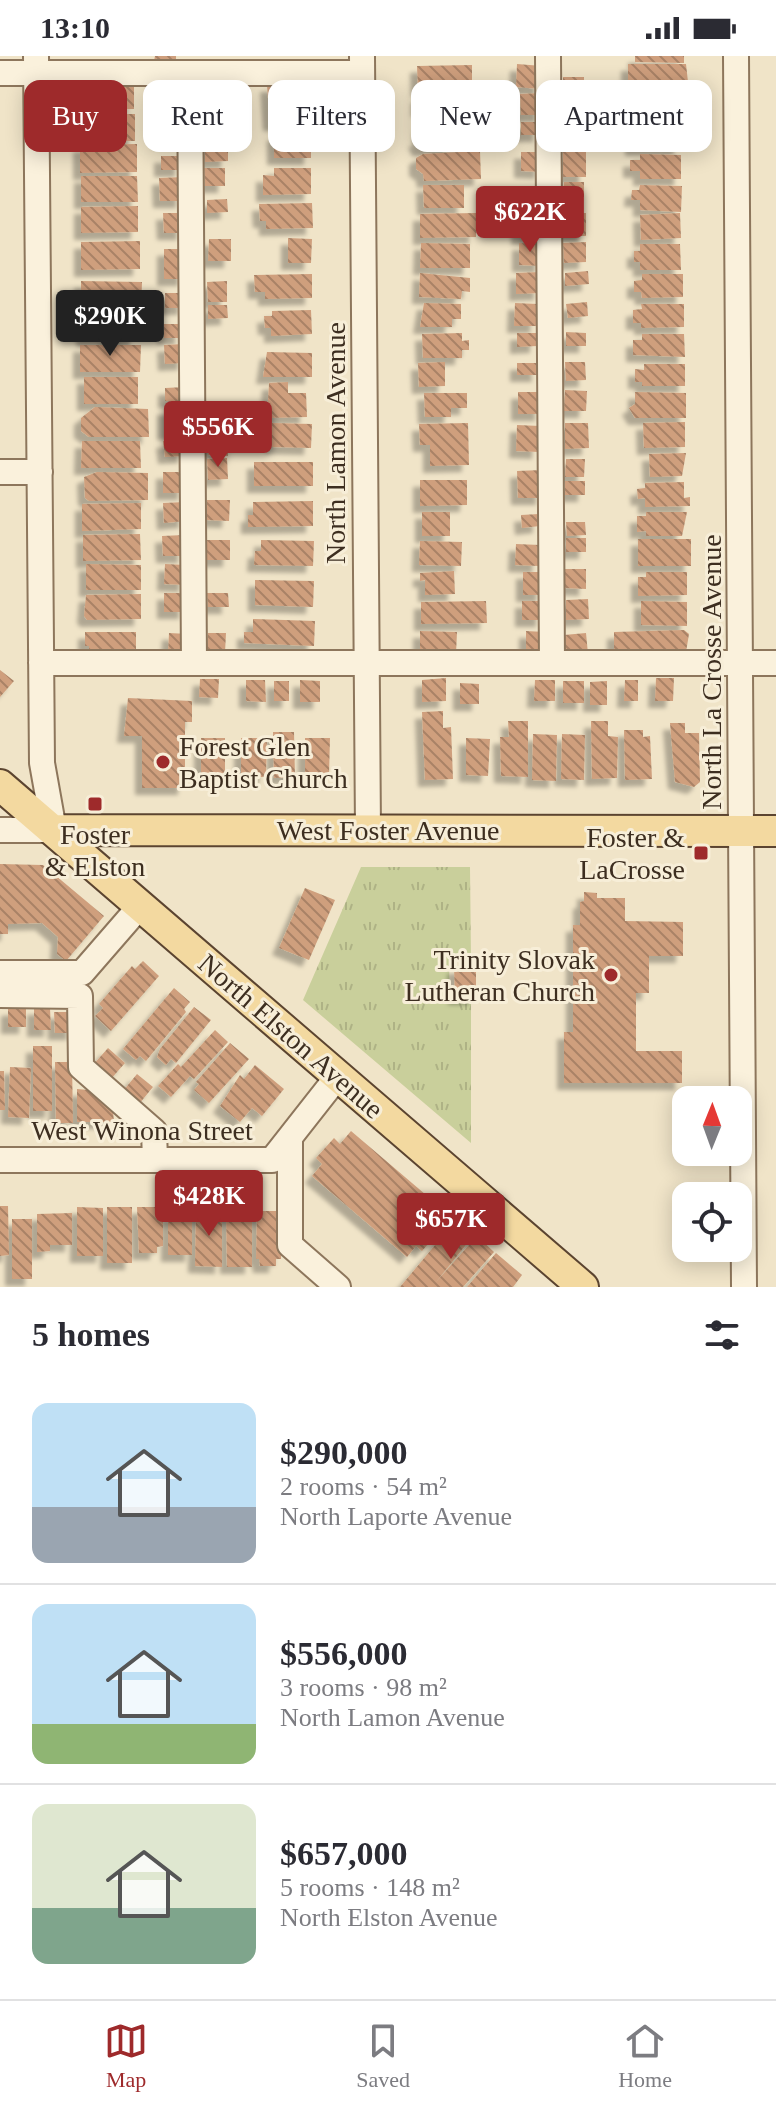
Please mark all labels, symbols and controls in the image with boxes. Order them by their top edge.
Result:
text: 13:10 [40,11,110,44]
chip: Buy [24,80,127,152]
chip: Rent [143,80,252,152]
chip: Filters [268,80,395,152]
chip: New [411,80,520,152]
chip: Apartment [536,80,712,152]
pin: $622K [474,186,586,254]
text: $622K [494,197,566,226]
pin: $290K [54,290,166,358]
text: $290K [74,301,146,330]
street label: North Lamon Avenue [320,322,351,564]
pin: $556K [162,401,274,469]
text: $556K [182,412,254,441]
street label: North La Crosse Avenue [696,534,727,810]
place label: Forest Glen Baptist Church [179,731,348,794]
marker: Forest Glen Baptist Church [154,753,172,771]
marker: Foster & Elston [86,795,104,813]
street label: West Foster Avenue [277,815,499,846]
place label: Foster & Elston [45,819,145,882]
place label: Foster & LaCrosse [579,822,685,885]
marker: Foster & LaCrosse [692,844,710,862]
place label: Trinity Slovak Lutheran Church [405,944,595,1007]
street label: North Elston Avenue [192,947,390,1125]
marker: Trinity Slovak Lutheran Church [602,966,620,984]
north arrow [672,1086,752,1166]
map controls [672,1086,752,1262]
street label: West Winona Street [31,1115,253,1146]
pin: $428K [153,1170,265,1238]
text: $428K [173,1181,245,1210]
button: locate [672,1182,752,1262]
pin: $657K [395,1193,507,1261]
text: $657K [415,1204,487,1233]
icon: filters [700,1313,744,1357]
text: 5 homes [32,1316,150,1353]
text: $290,000 [280,1434,408,1471]
icon: home [96,1435,192,1531]
text: 2 rooms · 54 m² [280,1472,447,1501]
text: North Laporte Avenue [280,1502,512,1531]
text: $556,000 [280,1635,408,1672]
icon: home [96,1636,192,1732]
text: 3 rooms · 98 m² [280,1673,447,1702]
text: North Lamon Avenue [280,1703,505,1732]
text: $657,000 [280,1835,408,1872]
icon: home [96,1836,192,1932]
text: 5 rooms · 148 m² [280,1873,460,1902]
text: North Elston Avenue [280,1903,498,1932]
tab: Map [104,2019,148,2093]
tab: Saved [356,2019,410,2093]
tab: Home [618,2019,672,2093]

